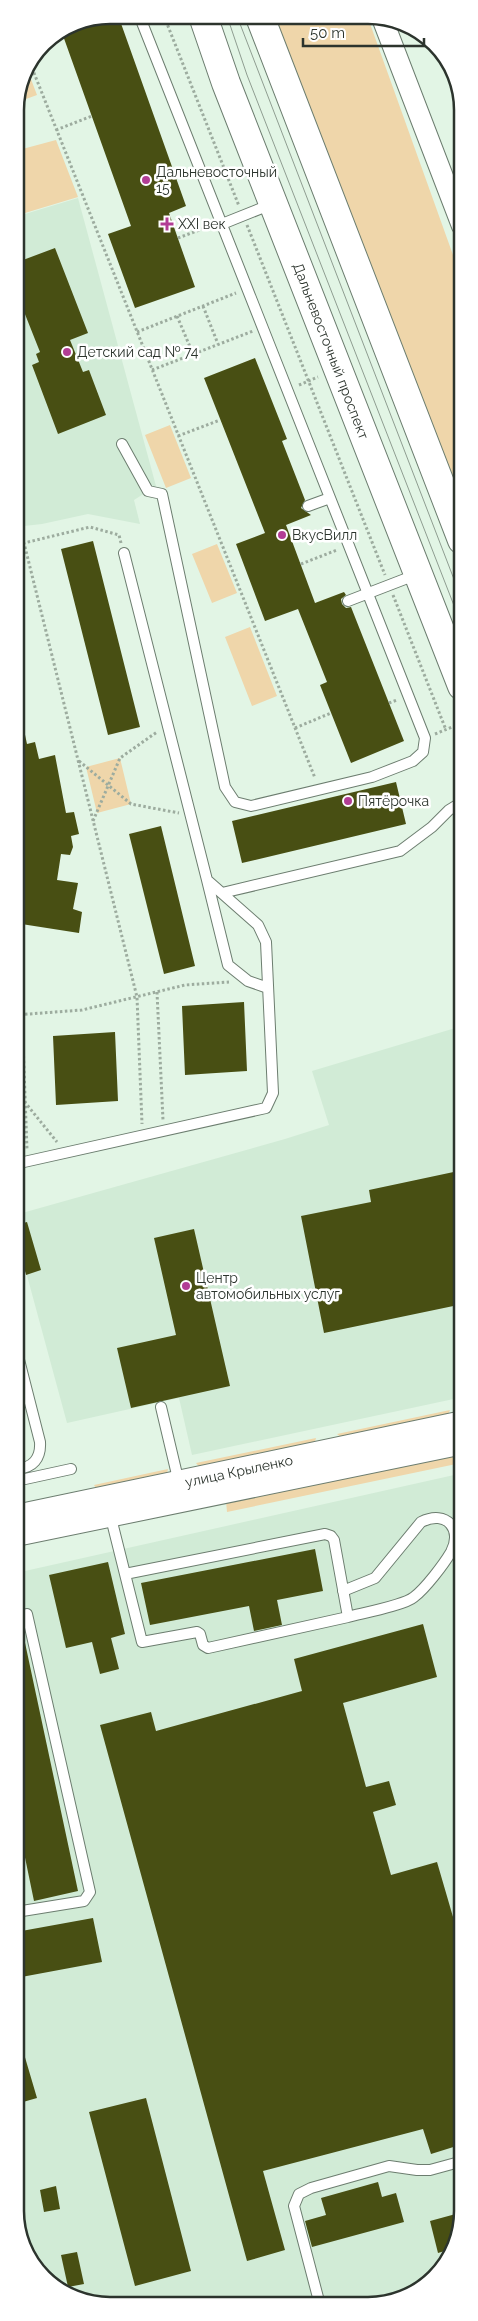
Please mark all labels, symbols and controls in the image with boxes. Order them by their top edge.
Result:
scale bar [303,15,424,47]
text: 50 m [310,24,345,42]
place label: Дальневосточный 15 [156,164,277,196]
marker: Дальневосточный 15 [140,174,152,186]
place label: XXI век [178,216,226,232]
marker: XXI век [160,217,174,231]
street label: Дальневосточный проспект [290,261,372,442]
place label: Детский сад № 74 [77,344,199,360]
marker: Детский сад № 74 [61,346,73,358]
place label: ВкусВилл [292,527,357,543]
marker: ВкусВилл [276,529,288,541]
place label: Пятёрочка [358,793,429,809]
marker: Пятёрочка [342,795,354,807]
place label: Центр автомобильных услуг [196,1270,340,1302]
marker: Центр автомобильных услуг [180,1280,192,1292]
street label: улица Крыленко [184,1452,294,1490]

